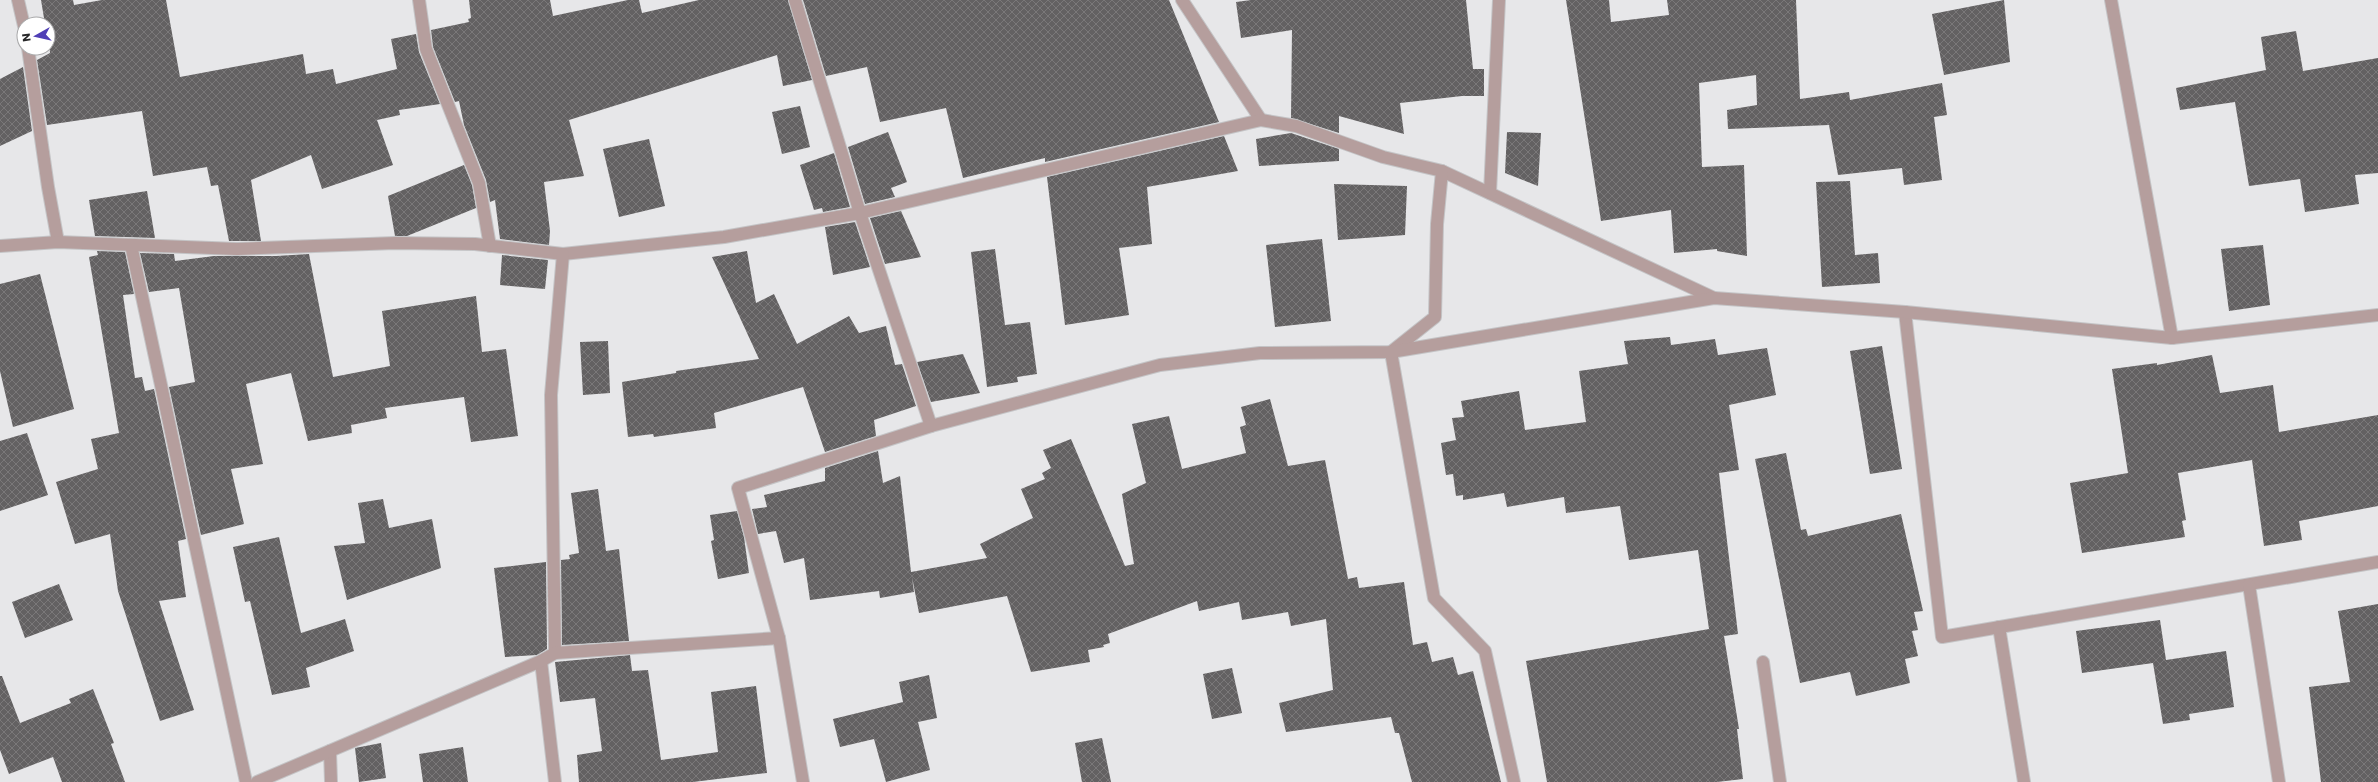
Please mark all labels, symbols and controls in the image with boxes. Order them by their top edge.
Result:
north arrow [16,16,56,56]
text: N [18,32,35,43]

